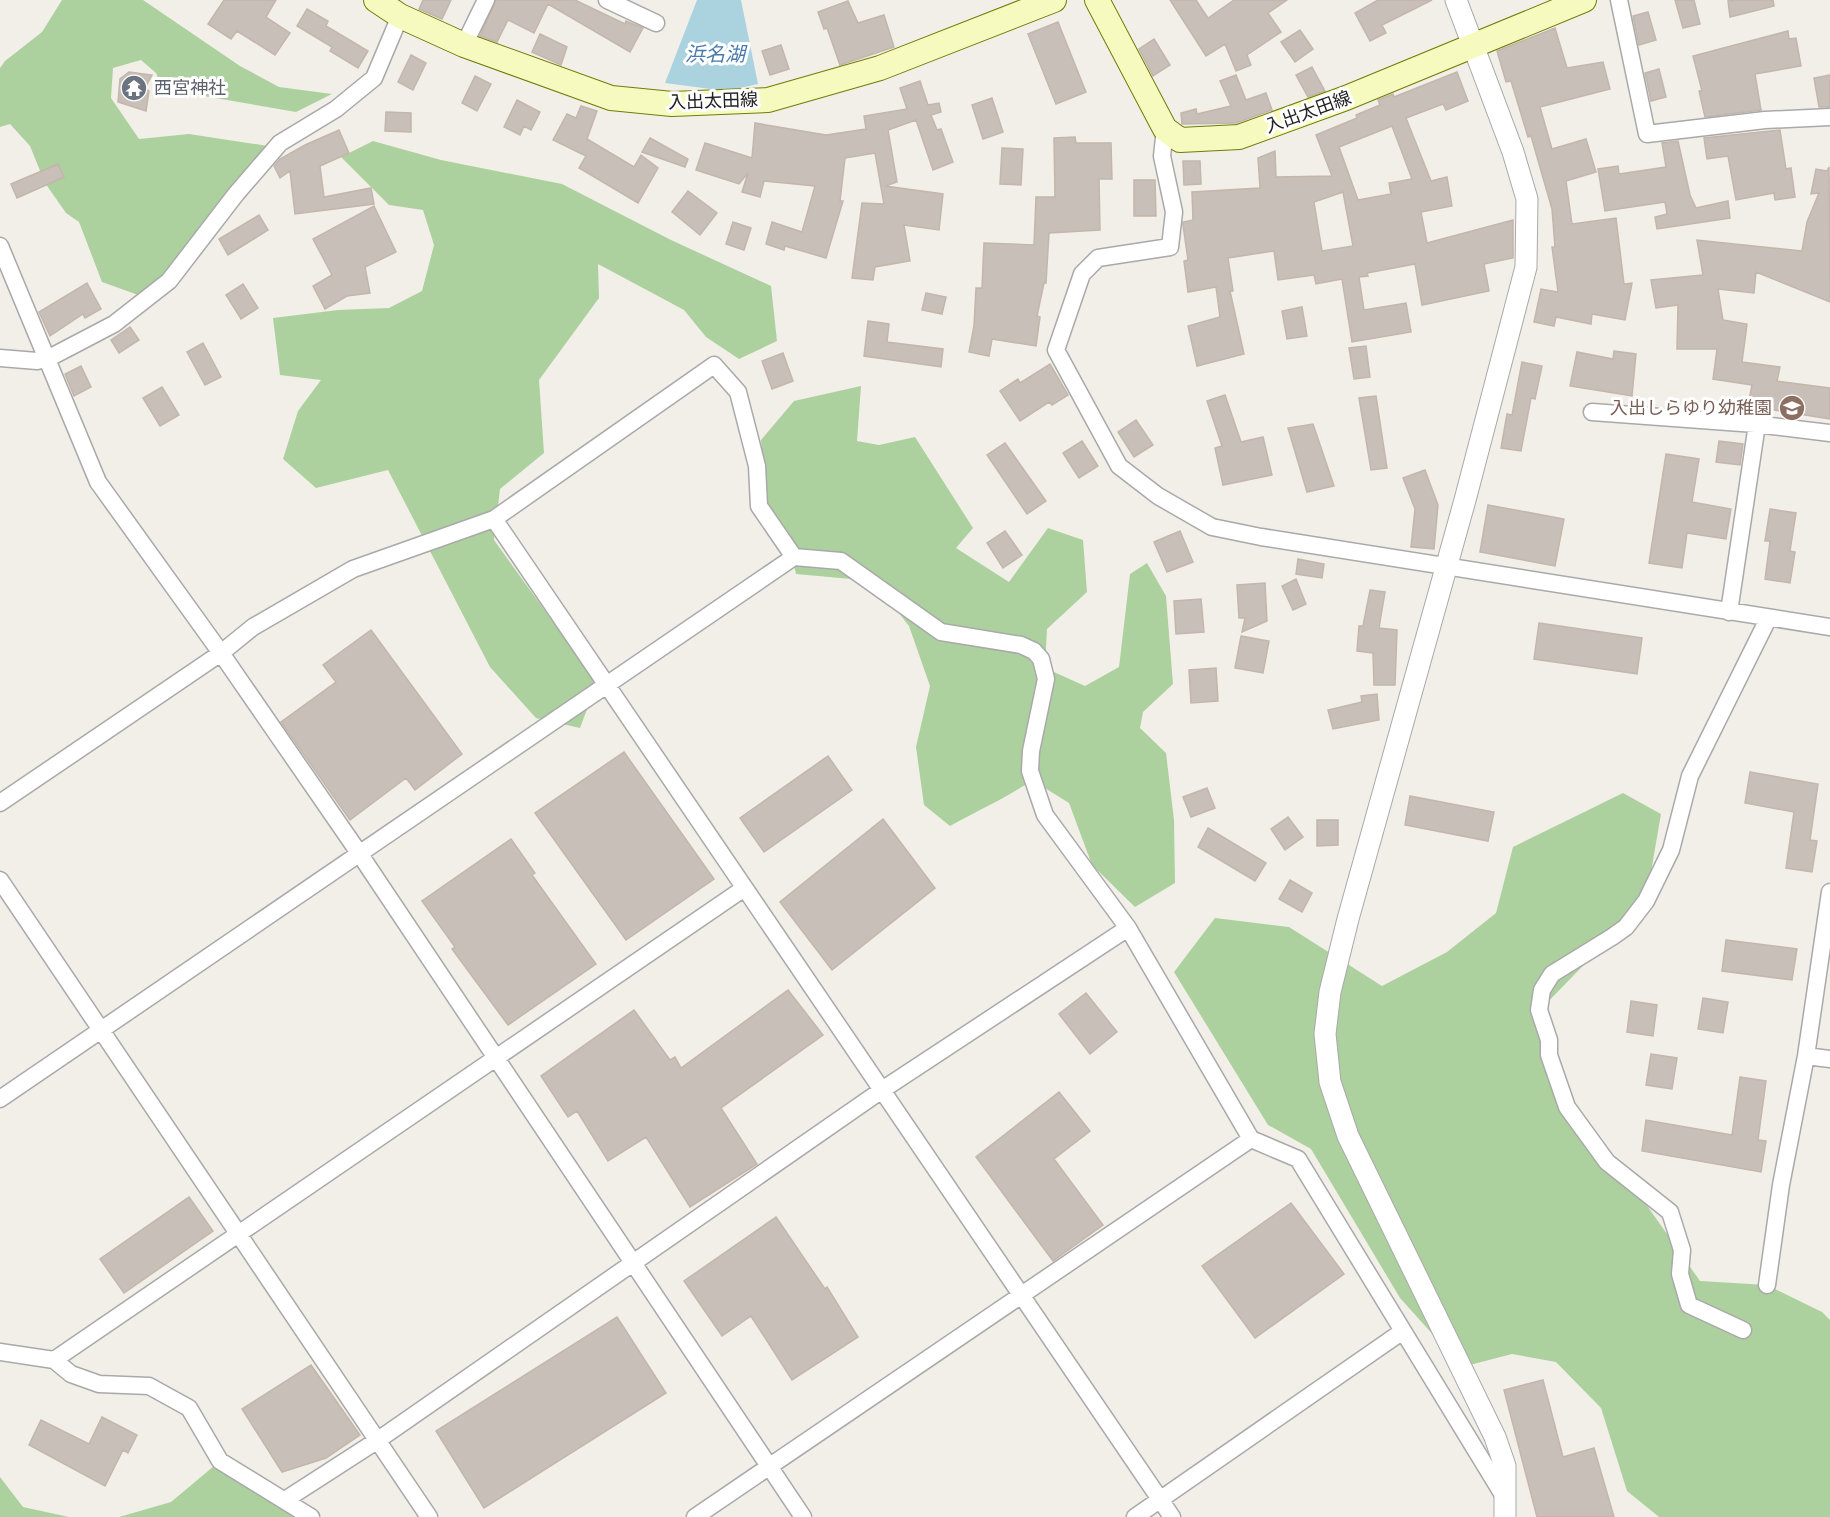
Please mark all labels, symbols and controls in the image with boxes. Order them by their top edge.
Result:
water label: 浜名湖 [685,42,748,66]
temple icon: 西宮神社 [119,73,149,103]
place label: 西宮神社 [154,77,226,99]
street label: 入出太田線 [1262,86,1354,138]
street label: 入出太田線 [668,88,758,114]
school or university icon: 入出しらゆり幼稚園 [1777,393,1807,423]
place label: 入出しらゆり幼稚園 [1610,397,1772,419]

